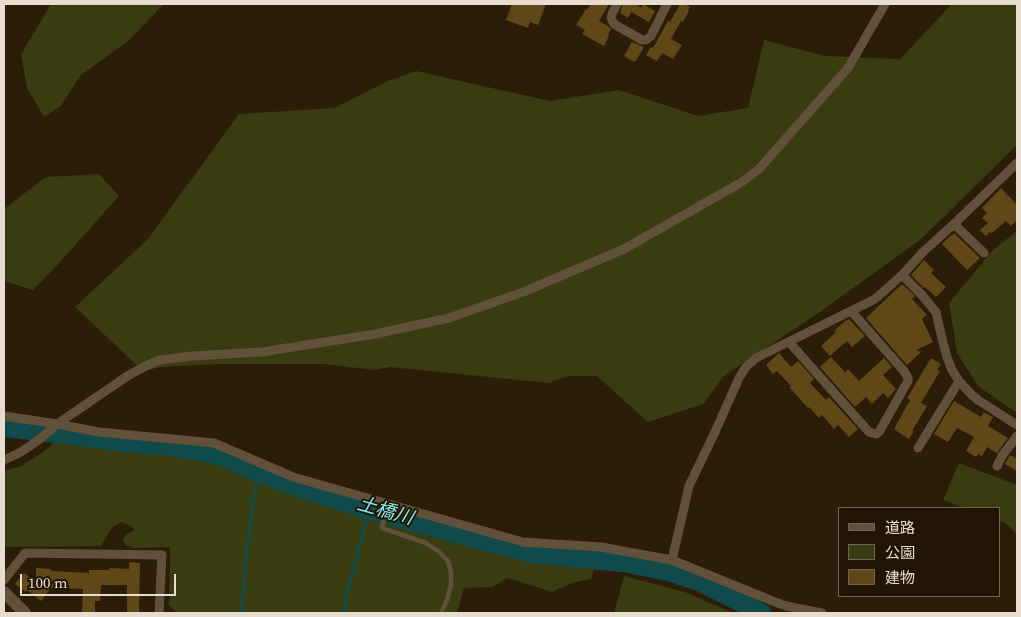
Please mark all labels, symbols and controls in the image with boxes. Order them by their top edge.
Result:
water label: 土橋川 [354,493,416,531]
legend [838,507,1001,597]
text: 道路 [885,517,915,538]
text: 公園 [885,542,915,563]
scale bar [22,564,179,596]
text: 建物 [885,567,915,588]
text: 100 m [28,572,68,593]

